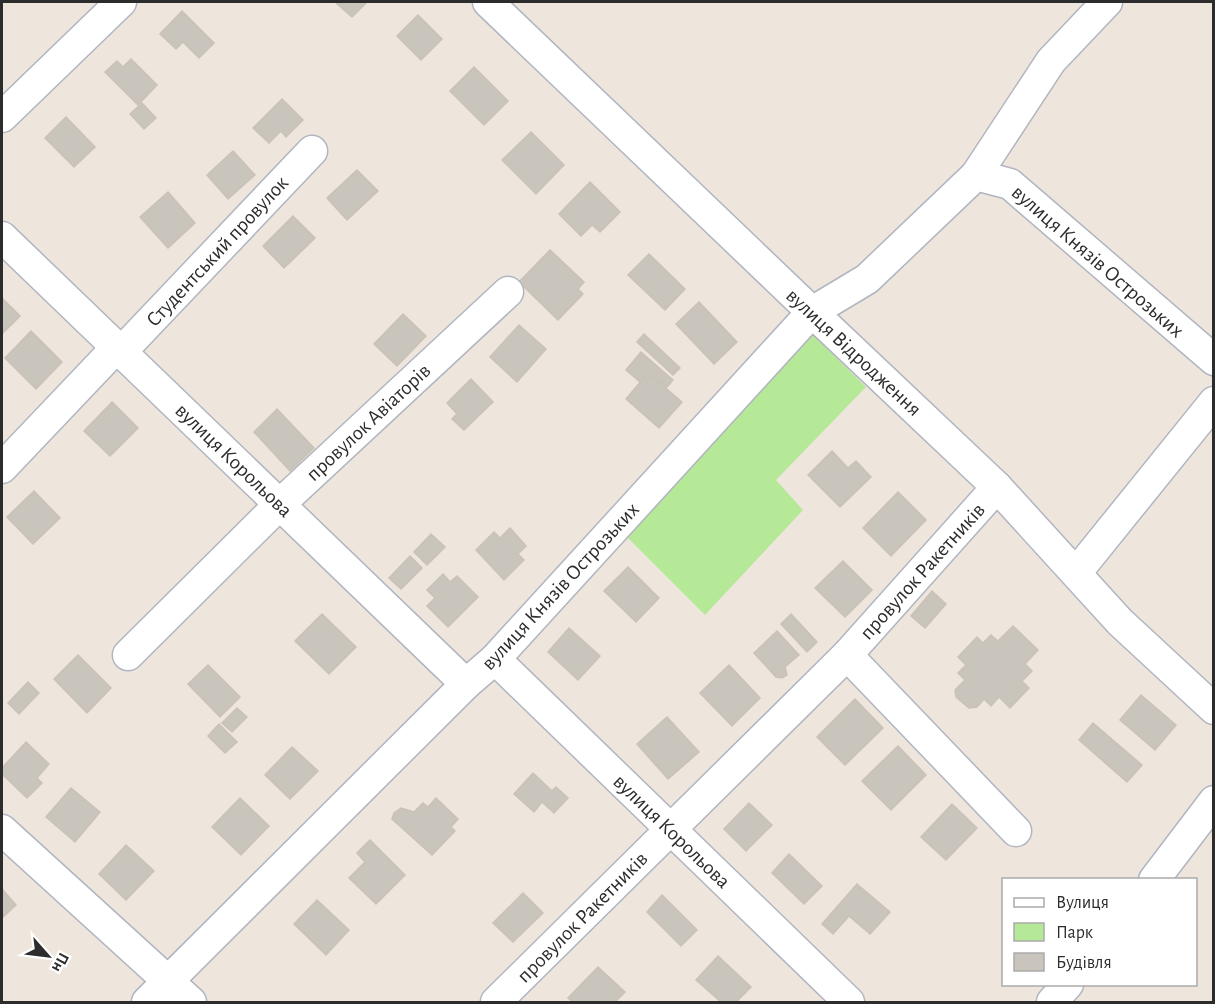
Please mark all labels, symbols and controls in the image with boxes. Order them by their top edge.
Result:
street label: Студентський провулок [142,172,293,331]
street label: вулиця Князів Острозьких [1008,181,1188,342]
street label: вулиця Відродження [782,285,925,420]
street label: провулок Авіаторів [302,360,435,485]
street label: вулиця Корольова [171,399,296,522]
street label: вулиця Князів Острозьких [478,499,643,674]
street label: провулок Ракетників [856,499,989,644]
street label: вулиця Корольова [609,770,734,893]
street label: провулок Ракетників [513,848,652,987]
legend [1002,878,1197,986]
text: Вулиця [1056,894,1109,912]
text: Парк [1056,924,1094,942]
north arrow [18,926,78,986]
text: Пн [49,950,72,975]
text: Будівля [1056,954,1112,972]

